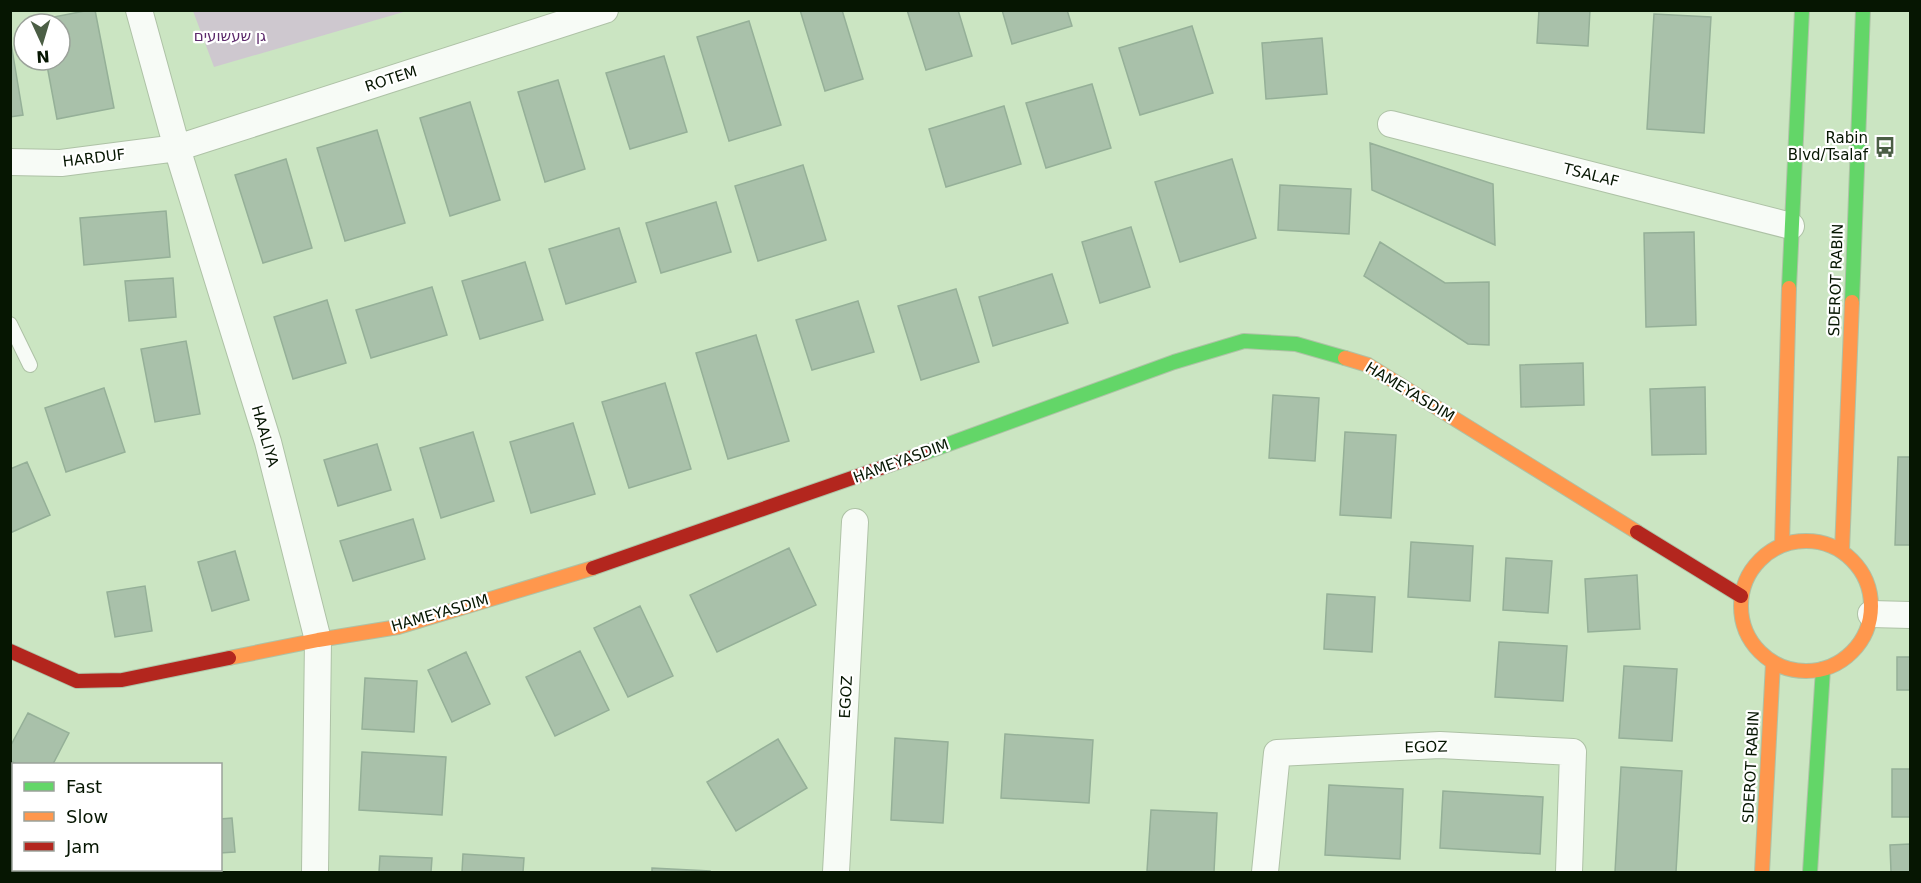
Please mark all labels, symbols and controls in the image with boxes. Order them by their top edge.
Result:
north arrow [12,12,72,72]
park label: גן שעשועים [194,27,266,45]
text: N [36,47,50,66]
street label: ROTEM [363,62,419,96]
place label: Rabin Blvd/Tsalaf [1788,129,1869,164]
bus stop icon: Rabin Blvd/Tsalaf [1873,135,1897,159]
street label: HARDUF [62,145,126,171]
street label: TSALAF [1560,159,1621,191]
street label: SDEROT RABIN [1825,223,1847,337]
street label: HAMEYASDIM [1362,358,1458,426]
street label: HAALIYA [248,403,283,470]
street label: HAMEYASDIM [851,435,951,487]
street label: HAMEYASDIM [389,590,491,636]
street label: EGOZ [836,675,856,719]
street label: SDEROT RABIN [1739,710,1763,824]
street label: EGOZ [1404,738,1448,756]
legend [12,763,222,871]
text: Fast [66,776,102,797]
text: Slow [66,806,108,827]
text: Jam [65,836,100,857]

